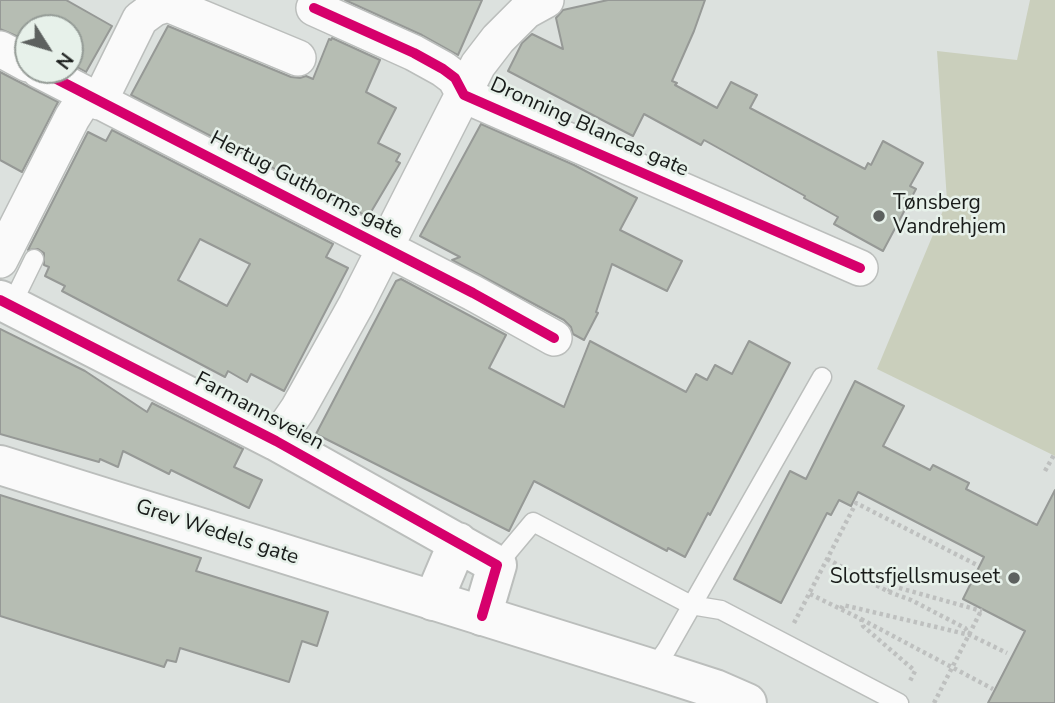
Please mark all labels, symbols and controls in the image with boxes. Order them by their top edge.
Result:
north arrow [14,14,84,84]
text: N [50,47,79,74]
street label: Dronning Blancas gate [486,73,692,183]
street label: Hertug Guthorms gate [205,126,407,246]
place label: Tønsberg Vandrehjem [893,191,1006,241]
marker: Tønsberg Vandrehjem [871,208,887,224]
street label: Farmannsveien [190,367,328,457]
street label: Grev Wedels gate [132,495,302,571]
place label: Slottsfjellsmuseet [830,565,1000,591]
marker: Slottsfjellsmuseet [1006,570,1022,586]

